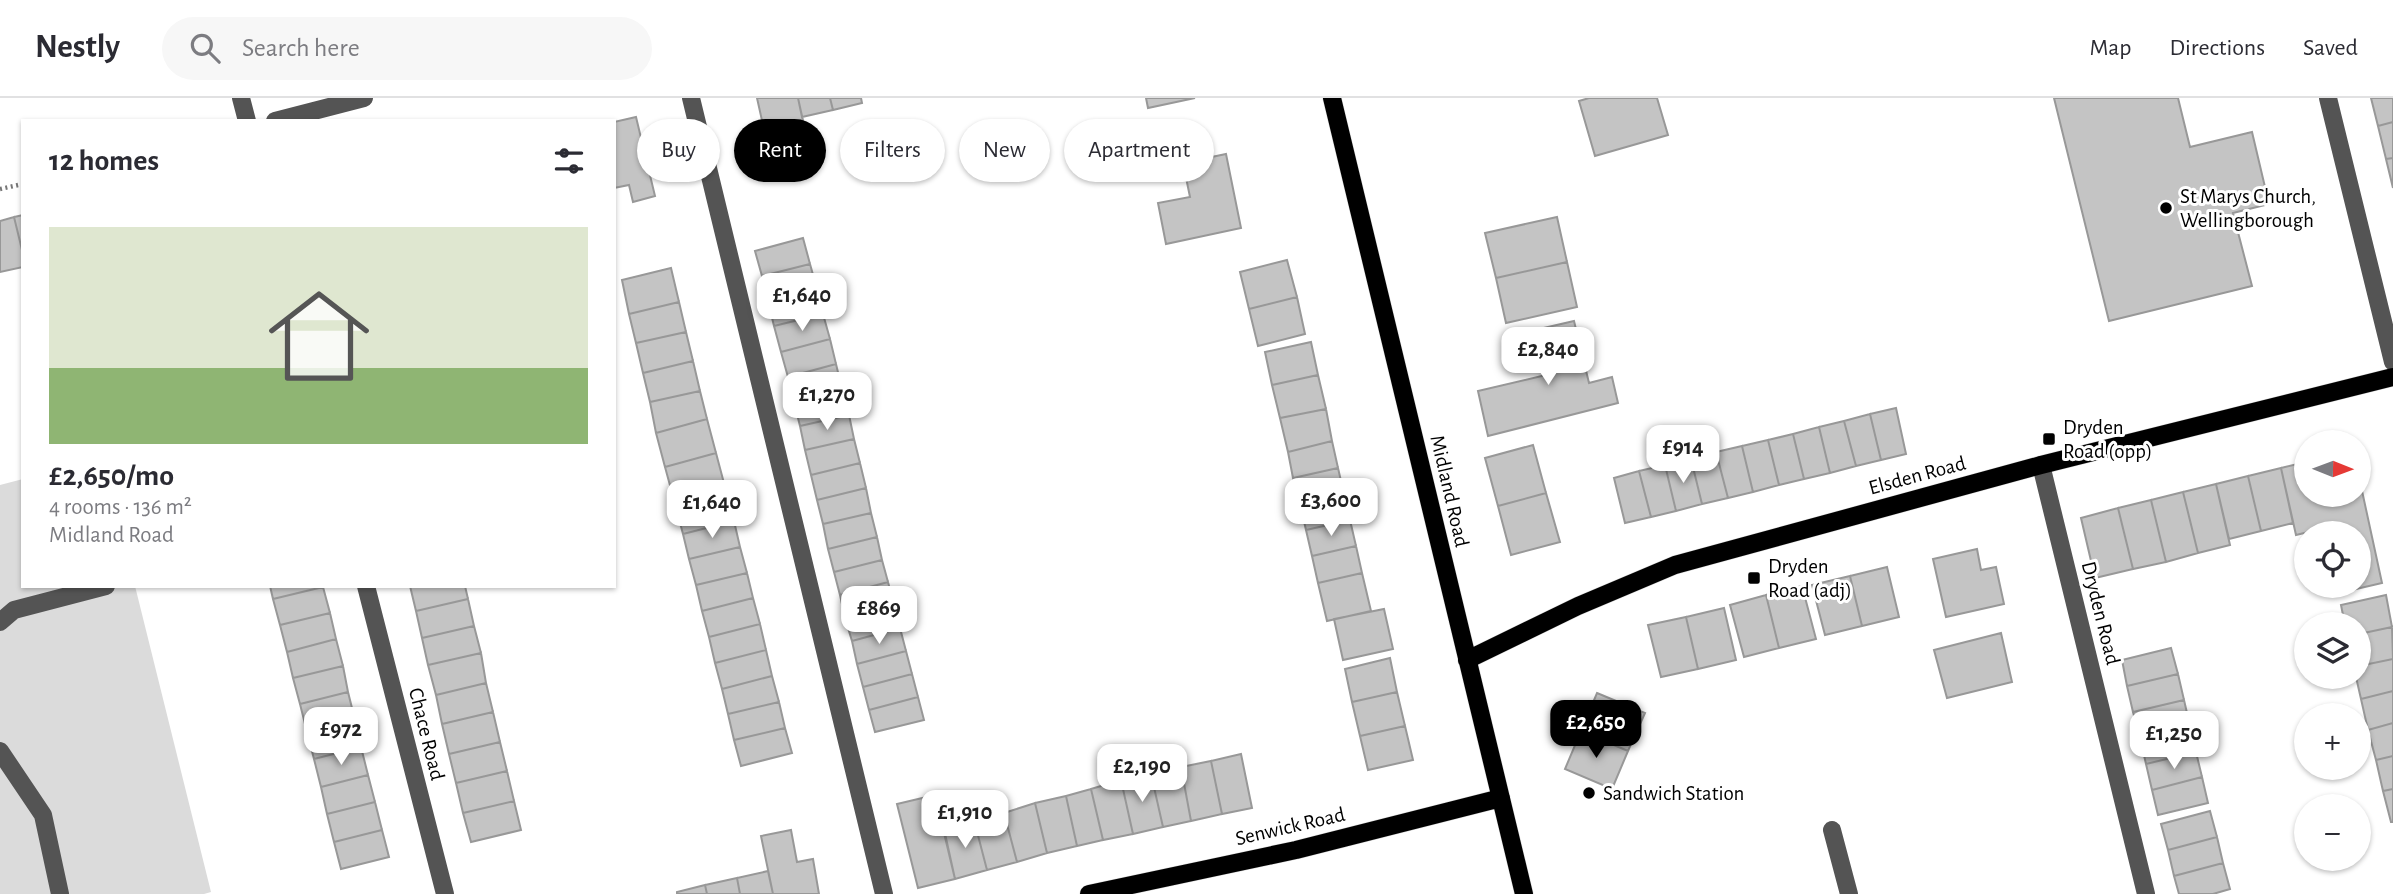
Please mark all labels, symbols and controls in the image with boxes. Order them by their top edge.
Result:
search box [162,17,652,80]
icon: search [186,29,224,67]
text: Nestly [35,31,120,64]
text: Search here [242,35,360,61]
text: Map [2089,36,2131,60]
text: Directions [2169,36,2265,60]
text: Saved [2303,36,2358,60]
chip: Buy [637,119,720,182]
chip: Rent [734,119,826,182]
chip: Filters [840,119,945,182]
chip: New [959,119,1050,182]
chip: Apartment [1064,119,1214,182]
icon: filters [550,142,588,180]
text: 12 homes [49,146,159,176]
place label: St Marys Church, Wellingborough [2180,186,2316,231]
marker: St Marys Church, Wellingborough [2158,200,2174,216]
icon: home [256,273,382,399]
pin: £1,640 [745,274,859,333]
text: £1,640 [773,284,831,307]
pin: £2,840 [1491,328,1605,387]
text: £2,840 [1517,338,1579,361]
pin: £1,270 [770,372,884,432]
text: £1,270 [799,383,855,406]
place label: Dryden Road (opp) [2063,417,2152,462]
pin: £914 [1642,426,1724,485]
north arrow [2294,430,2371,508]
map controls [2294,430,2371,871]
marker: Dryden Road (opp) [2041,431,2057,447]
street label: Midland Road [1426,433,1473,549]
text: £914 [1662,436,1704,459]
street label: Elsden Road [1866,452,1968,499]
text: £2,650/mo [49,461,174,491]
pin: £3,600 [1274,478,1388,538]
pin: £1,640 [655,480,769,540]
text: £3,600 [1301,489,1361,512]
text: £1,640 [683,491,741,514]
text: 4 rooms · 136 m² [49,496,192,519]
button: locate [2294,521,2371,598]
text: Midland Road [49,524,174,547]
place label: Dryden Road (adj) [1768,556,1852,601]
street label: Dryden Road [2078,559,2124,667]
marker: Dryden Road (adj) [1746,570,1762,586]
pin: £869 [838,587,920,646]
text: £869 [857,597,901,620]
button: layers [2294,612,2371,689]
street label: Chace Road [405,686,448,783]
pin: £2,650 [1539,700,1653,760]
button: + [2294,703,2371,780]
pin: £972 [300,708,382,767]
text: £2,650 [1566,711,1626,734]
pin: £1,250 [2117,712,2231,771]
text: £972 [320,718,362,741]
text: £1,250 [2146,722,2202,745]
pin: £2,190 [1085,744,1199,804]
text: £2,190 [1113,755,1171,778]
place label: Sandwich Station [1603,783,1744,804]
marker: Sandwich Station [1581,785,1597,801]
pin: £1,910 [908,790,1022,850]
button: − [2294,794,2371,871]
text: £1,910 [937,801,993,824]
street label: Senwick Road [1233,804,1347,849]

